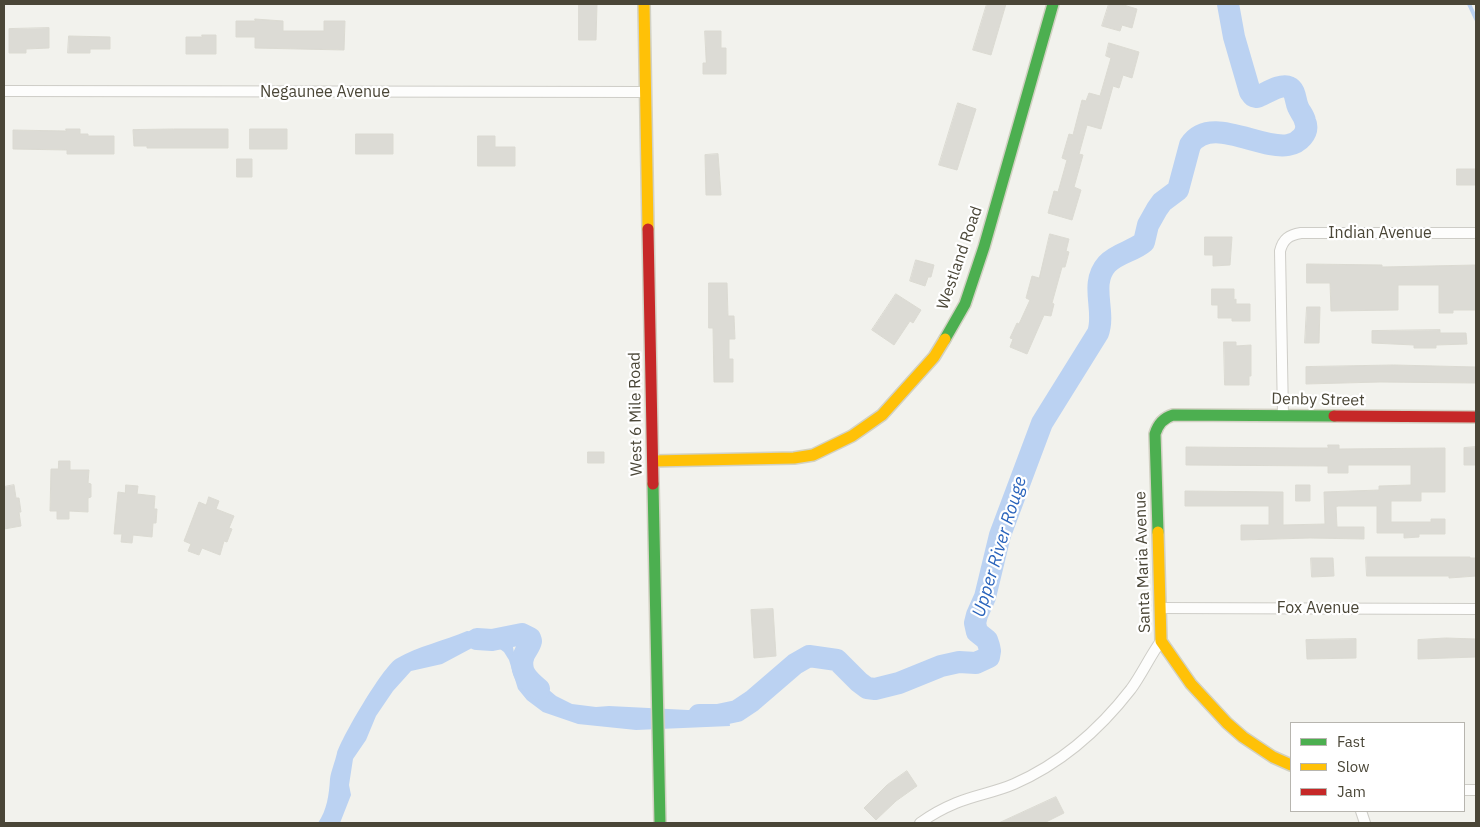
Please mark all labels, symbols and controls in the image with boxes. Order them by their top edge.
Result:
street label: Negaunee Avenue [260,82,390,102]
street label: Westland Road [933,204,987,312]
street label: Indian Avenue [1328,223,1432,243]
street label: West 6 Mile Road [625,352,647,476]
street label: Denby Street [1271,390,1365,410]
water label: Upper River Rouge [968,474,1032,620]
street label: Santa Maria Avenue [1131,491,1155,633]
street label: Fox Avenue [1277,598,1359,618]
legend [1290,722,1465,812]
text: Fast [1337,732,1365,751]
text: Slow [1337,757,1370,776]
text: Jam [1337,782,1366,801]

